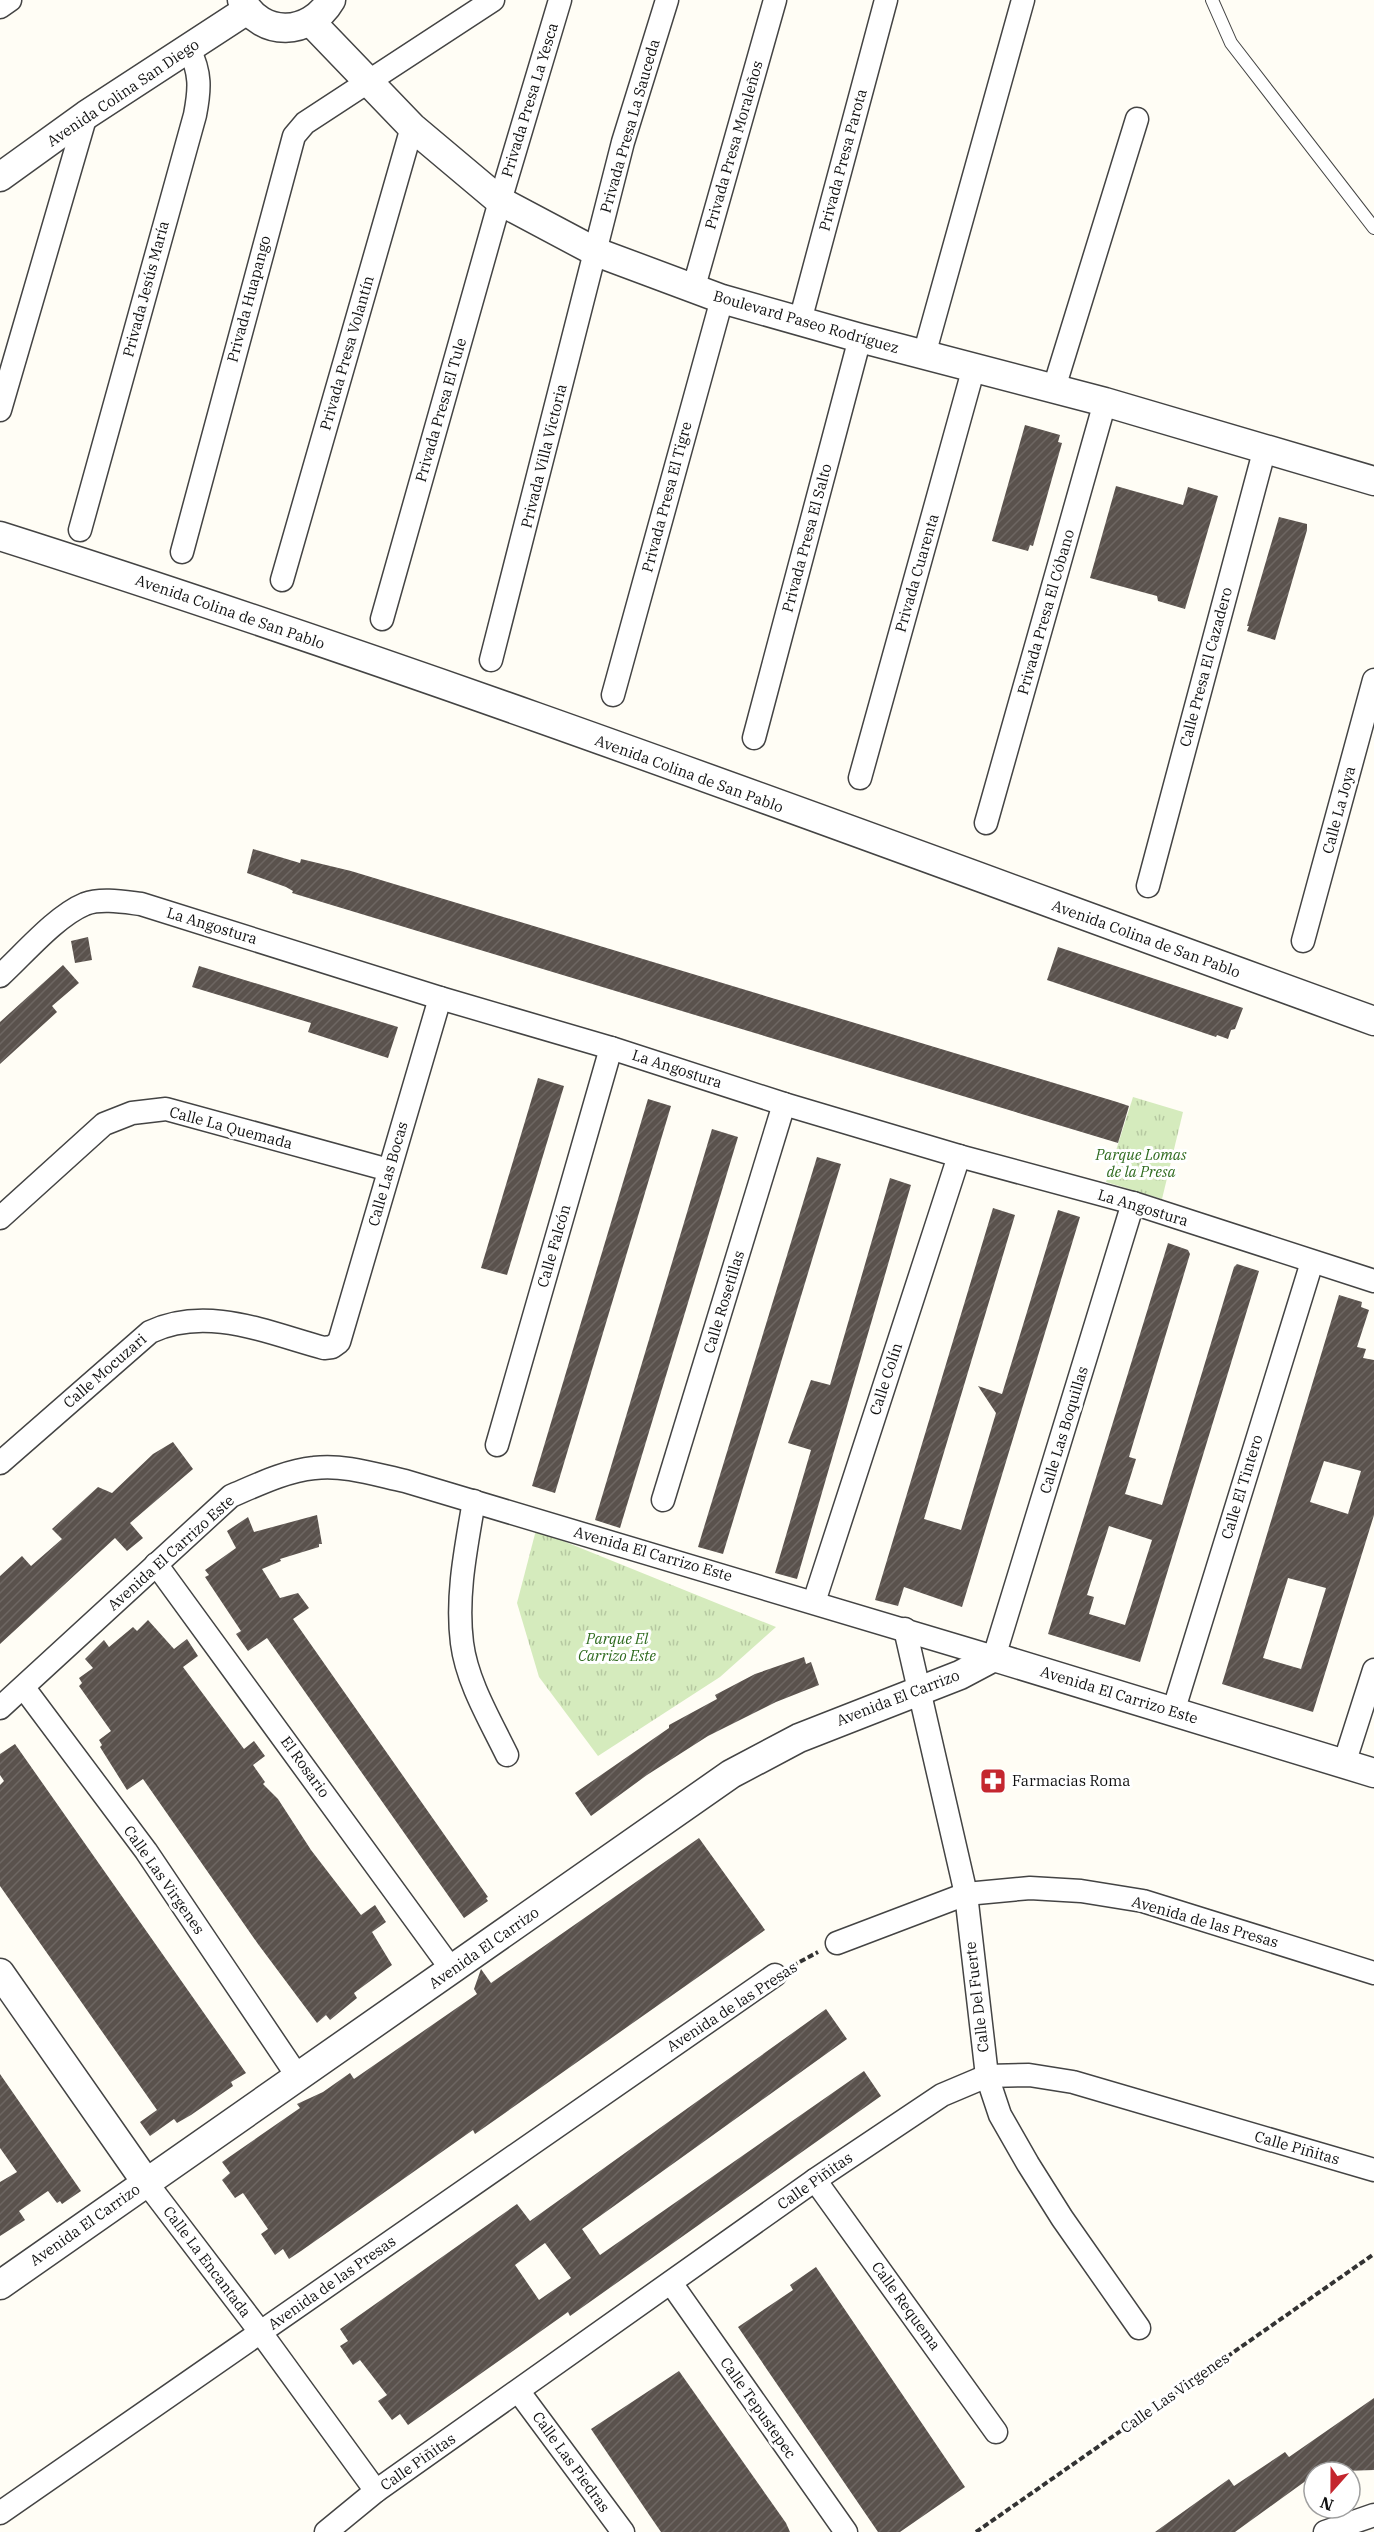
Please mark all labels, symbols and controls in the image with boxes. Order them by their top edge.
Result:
street label: Privada Presa La Yesca [497,20,562,179]
street label: Avenida Colina San Diego [43,35,202,151]
street label: Privada Presa La Sauceda [596,37,663,215]
street label: Privada Presa Moraleños [700,58,767,231]
street label: Privada Presa Parota [814,87,871,233]
street label: Privada Jesús María [118,219,173,359]
street label: Privada Huapango [222,233,275,364]
street label: Privada Presa Volantín [315,273,378,432]
street label: Boulevard Paseo Rodríguez [711,286,901,357]
street label: Privada Presa El Tule [411,336,470,484]
street label: Privada Villa Victoria [516,382,571,530]
street label: Privada Presa El Tigre [637,419,696,574]
street label: Privada Presa El Salto [778,461,836,614]
street label: Privada Cuarenta [891,511,943,634]
street label: Privada Presa El Cóbano [1013,527,1078,697]
street label: Avenida Colina de San Pablo [133,570,327,653]
street label: Calle Presa El Cazadero [1175,585,1236,749]
street label: Avenida Colina de San Pablo [592,731,786,817]
street label: Calle La Joya [1318,764,1359,856]
street label: Avenida Colina de San Pablo [1049,896,1243,982]
street label: La Angostura [165,903,260,948]
street label: La Angostura [630,1045,725,1092]
street label: Calle La Quemada [167,1102,295,1153]
street label: Calle Las Bocas [363,1119,412,1228]
park label: Parque Lomas de la Presa [1095,1145,1187,1181]
street label: La Angostura [1096,1185,1191,1230]
street label: Calle Falcón [533,1202,575,1290]
street label: Calle Rosetillas [699,1248,748,1356]
street label: Calle Mocuzari [59,1329,150,1412]
street label: Calle Colín [865,1340,906,1418]
street label: Calle Las Boquillas [1035,1364,1092,1496]
street label: Calle El Tintero [1217,1432,1266,1541]
street label: Avenida El Carrizo Este [103,1491,238,1615]
street label: Avenida El Carrizo Este [572,1522,735,1585]
park label: Parque El Carrizo Este [578,1629,656,1665]
street label: Avenida El Carrizo Este [1038,1661,1200,1728]
street label: Avenida El Carrizo [834,1665,962,1730]
street label: El Rosario [277,1732,334,1801]
pharmacy icon: Farmacias Roma [978,1766,1008,1796]
place label: Farmacias Roma [1012,1771,1130,1790]
street label: Calle Las Virgenes [120,1822,209,1938]
street label: Avenida de las Presas [1130,1891,1281,1952]
street label: Avenida El Carrizo [425,1902,543,1993]
street label: Calle Del Fuerte [960,1941,993,2053]
street label: Avenida de las Presas [663,1957,801,2056]
street label: Calle Piñitas [1252,2126,1342,2169]
street label: Calle Piñitas [773,2148,856,2213]
street label: Avenida El Carrizo [26,2179,144,2270]
street label: Calle La Encantada [159,2202,255,2321]
street label: Avenida de las Presas [264,2231,399,2334]
street label: Calle Requema [868,2258,945,2354]
street label: Calle Las Virgenes [1117,2348,1233,2437]
street label: Calle Tepustepec [716,2353,801,2462]
street label: Calle Las Piedras [529,2408,614,2516]
street label: Calle Piñitas [376,2429,459,2494]
north arrow [1302,2460,1362,2520]
text: N [1317,2492,1336,2516]

